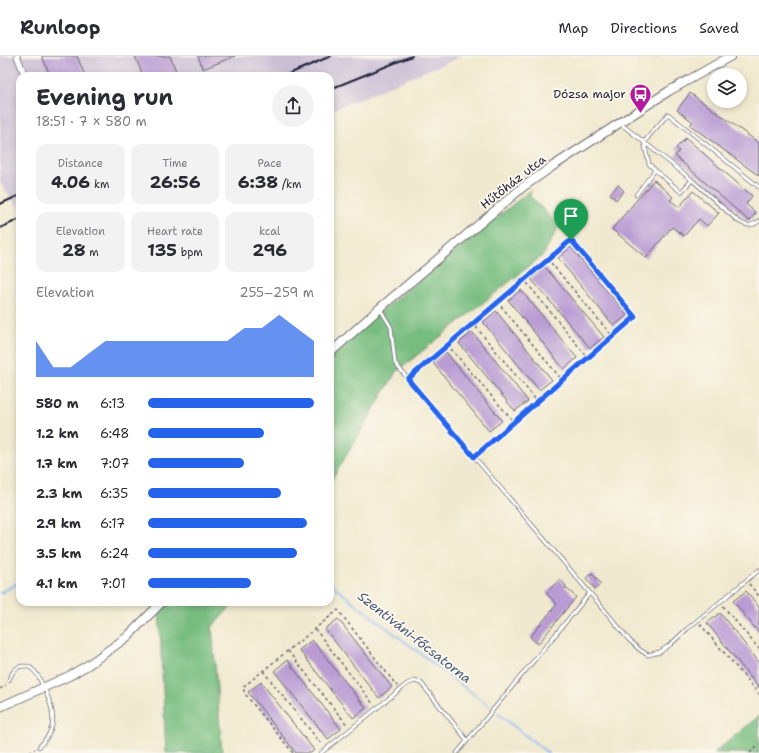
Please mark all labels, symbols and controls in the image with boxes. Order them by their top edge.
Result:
text: Runloop [20,15,100,40]
text: Map [559,19,589,37]
text: Directions [611,19,677,37]
text: Saved [699,19,739,37]
map controls [707,68,747,108]
button: layers [707,68,747,108]
bus stop icon: Dózsa major [628,81,654,114]
text: Evening run [36,83,173,112]
button: share [272,85,314,127]
place label: Dózsa major [553,86,626,102]
text: 18:51 · 7 × 580 m [36,113,147,130]
street label: Hűtőház utca [477,151,549,213]
text: Distance [58,156,103,171]
text: Time [162,156,188,171]
text: Pace [258,156,282,171]
text: 4.06 [51,171,90,193]
text: 26:56 [149,171,201,193]
text: 6:38 [238,171,278,193]
text: km [90,177,110,192]
text: /km [278,177,302,192]
pin [554,199,588,240]
icon: arrive [560,205,582,227]
text: Elevation [56,224,105,239]
text: Heart rate [147,224,203,239]
text: kcal [259,224,280,239]
text: 28 [62,239,86,261]
text: 135 [147,239,177,261]
text: 296 [252,239,287,261]
text: m [86,245,99,260]
text: bpm [177,245,203,260]
text: Elevation [36,284,94,301]
text: 255–259 m [240,284,314,301]
text: 580 m [36,395,79,412]
text: 6:13 [100,395,125,412]
text: 1.2 km [36,425,79,442]
text: 6:48 [100,425,129,442]
text: 1.7 km [36,455,77,472]
text: 7:07 [100,455,129,472]
text: 2.3 km [36,485,82,502]
text: 6:35 [100,485,128,502]
text: 2.9 km [36,515,81,532]
text: 6:17 [100,515,125,532]
text: 3.5 km [36,545,81,562]
text: 6:24 [100,545,129,562]
text: 4.1 km [36,575,78,592]
text: 7:01 [100,575,126,592]
water label: Szentiváni-főcsatorna [355,588,475,687]

